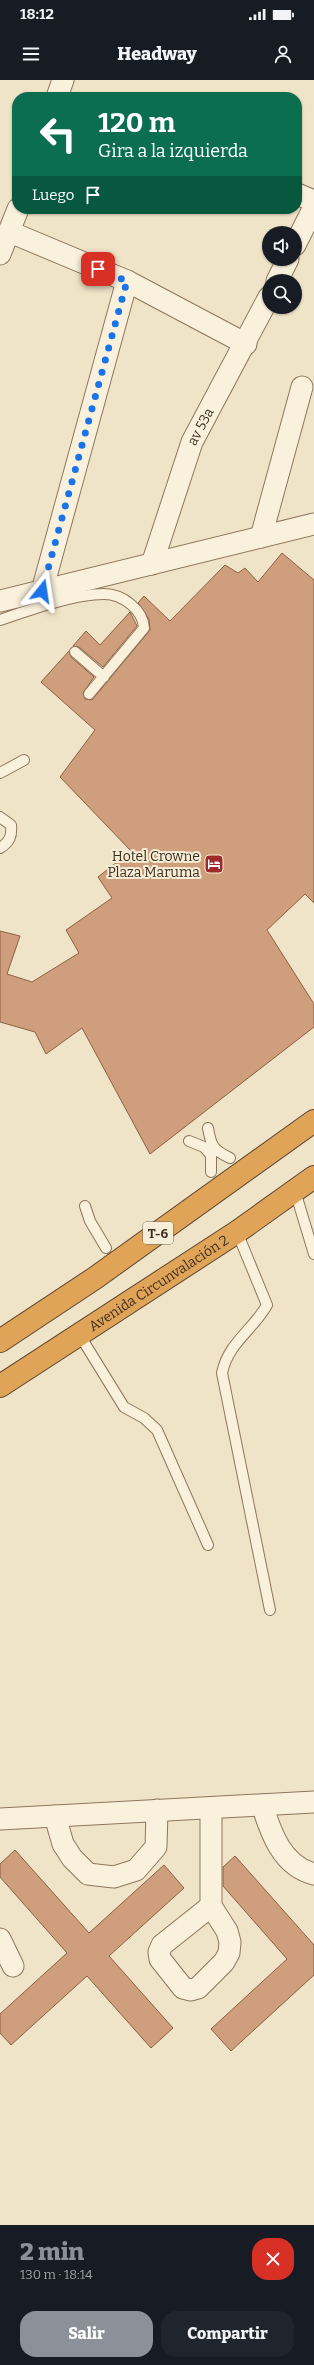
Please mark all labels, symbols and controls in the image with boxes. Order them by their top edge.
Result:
text: 18:12 [20,5,54,23]
icon: menu [20,43,42,65]
text: Headway [117,43,197,65]
icon: person [272,43,294,65]
text: 120 m [98,106,175,139]
icon: left [32,108,84,160]
text: Gira a la izquierda [98,140,248,162]
icon: arrive [82,184,104,206]
text: Luego [32,186,74,204]
map controls [262,226,302,314]
button: sound [262,226,302,266]
pin [81,252,115,286]
icon: arrive [87,258,109,280]
button: search [262,274,302,314]
street label: av 53a [184,405,218,448]
position arrow [21,570,63,612]
place label: Hotel Crowne Plaza Maruma [107,848,200,881]
hotel icon: Hotel Crowne Plaza Maruma [203,853,225,875]
road number: T-6 [143,1222,173,1244]
street label: Avenida Circunvalación 2 [86,1232,232,1335]
text: 2 min [20,2238,84,2266]
button: close [252,2238,294,2280]
text: 130 m · 18:14 [20,2267,93,2282]
button: Salir [20,2311,153,2357]
button: Compartir [161,2311,294,2357]

